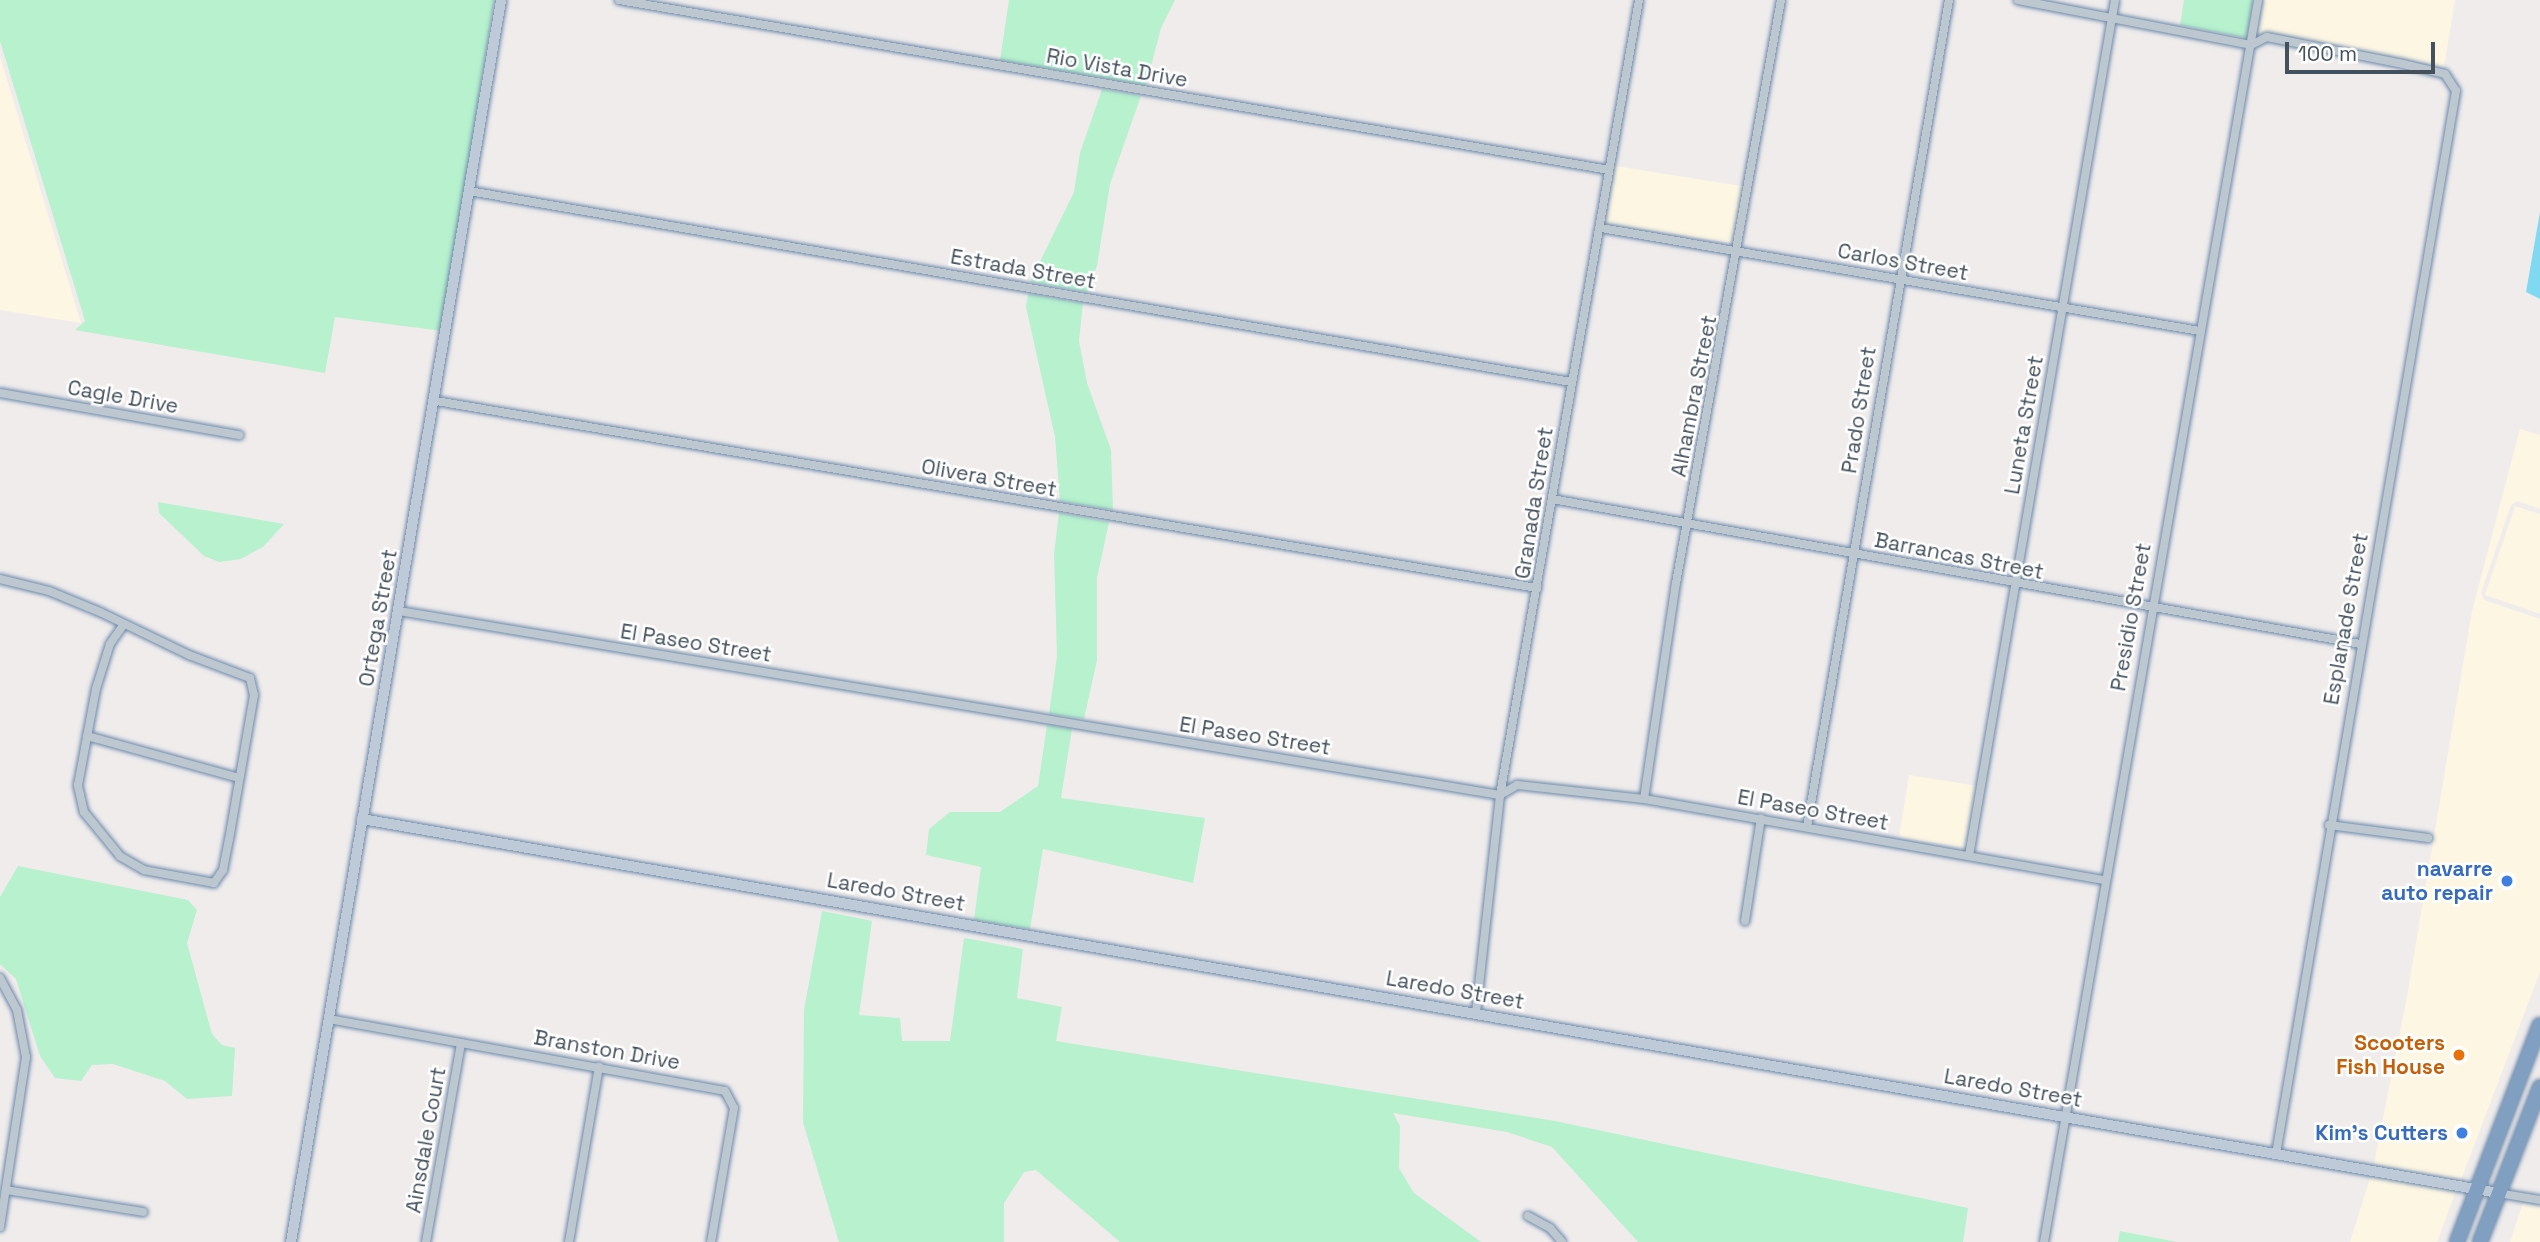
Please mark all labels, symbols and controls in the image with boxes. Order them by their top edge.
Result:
scale bar [2288,28,2438,72]
text: 100 m [2298,40,2357,67]
street label: Rio Vista Drive [1044,43,1190,93]
street label: Carlos Street [1836,238,1970,286]
street label: Estrada Street [949,244,1097,294]
street label: Alhambra Street [1666,313,1722,479]
street label: Prado Street [1837,345,1881,475]
street label: Luneta Street [1999,354,2049,496]
street label: Cagle Drive [66,375,180,419]
street label: Granada Street [1510,425,1558,581]
street label: Olivera Street [919,454,1059,502]
street label: Barrancas Street [1872,527,2046,585]
street label: Esplanade Street [2318,531,2374,707]
street label: Presidio Street [2106,541,2156,693]
street label: Ortega Street [354,547,402,689]
street label: El Paseo Street [619,619,773,667]
street label: El Paseo Street [1178,712,1332,760]
street label: El Paseo Street [1736,784,1890,836]
place label: navarre auto repair [2381,856,2493,906]
street label: Laredo Street [825,867,967,917]
marker: navarre auto repair [2499,873,2515,889]
street label: Laredo Street [1384,965,1526,1015]
street label: Branston Drive [532,1025,682,1075]
place label: Scooters Fish House [2336,1030,2445,1080]
marker: Scooters Fish House [2451,1047,2467,1063]
street label: Laredo Street [1942,1063,2084,1113]
street label: Ainsdale Court [401,1065,451,1215]
place label: Kim's Cutters [2315,1120,2448,1146]
marker: Kim's Cutters [2454,1125,2470,1141]

